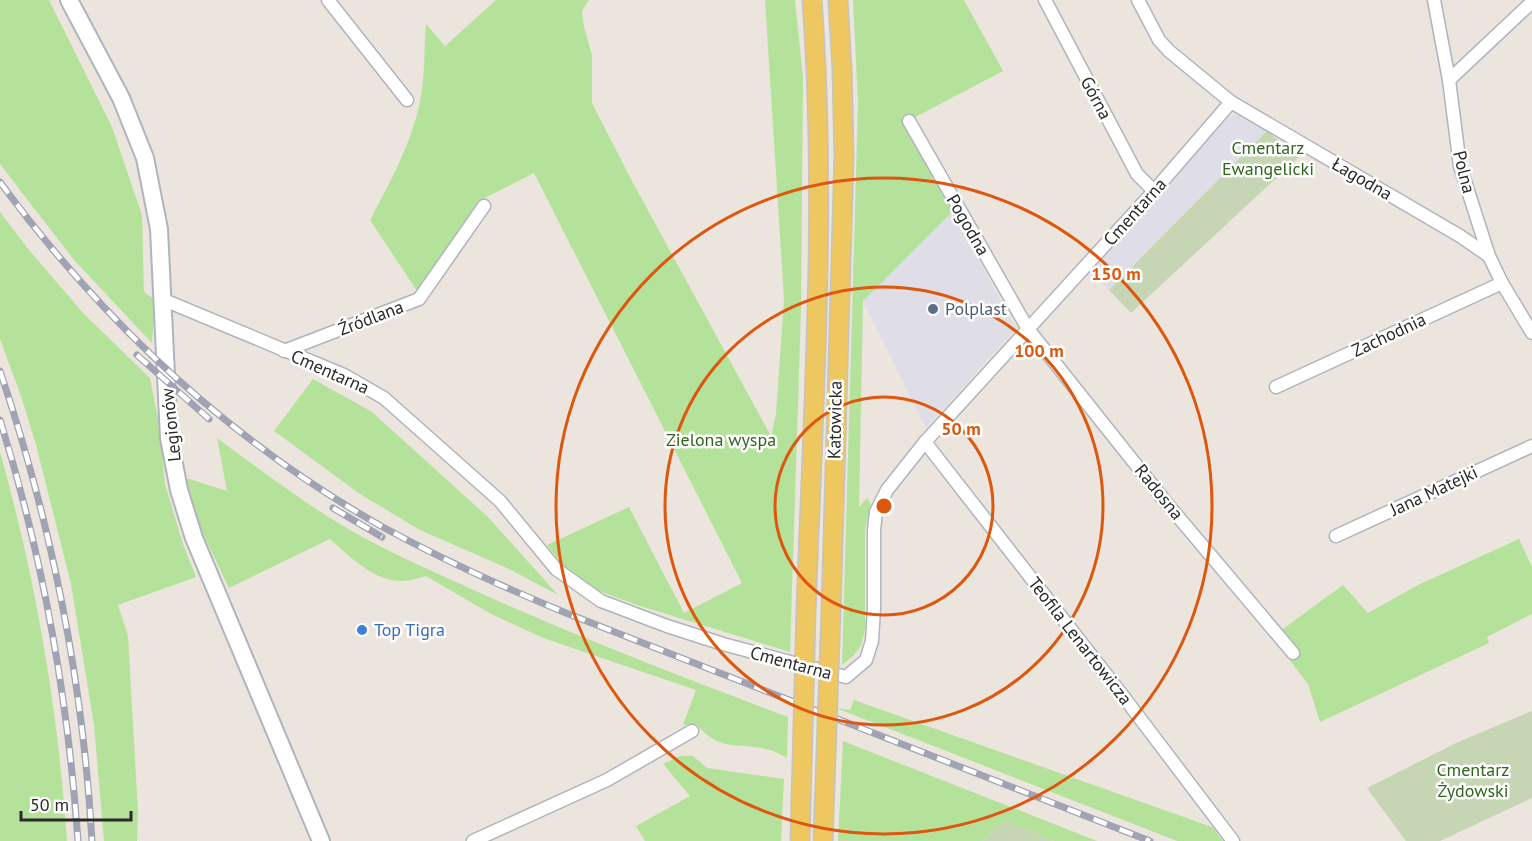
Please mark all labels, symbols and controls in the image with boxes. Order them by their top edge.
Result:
street label: Górna [1076,72,1117,123]
park label: Cmentarz Ewangelicki [1222,136,1314,180]
street label: Polna [1448,148,1481,196]
street label: Łagodna [1328,152,1396,205]
street label: Cmentarna [1098,173,1171,250]
street label: Pogodna [942,190,995,259]
text: 150 m [1091,262,1141,285]
street label: Źródlana [335,295,407,340]
place label: Polplast [945,297,1007,320]
marker: Polplast [926,302,940,316]
street label: Zachodnia [1348,307,1430,362]
text: 100 m [1014,339,1064,362]
street label: Cmentarna [287,344,373,399]
street label: Katowicka [822,381,847,459]
street label: Legionów [155,386,186,463]
text: 50 m [941,417,981,440]
park label: Zielona wyspa [666,428,776,451]
street label: Radosna [1130,459,1189,524]
street label: Jana Matejki [1385,460,1481,521]
centre of rings [874,496,894,516]
street label: Teofila Lenartowicza [1023,572,1137,709]
place label: Top Tigra [374,618,445,641]
marker: Top Tigra [355,623,369,637]
street label: Cmentarna [748,641,834,684]
park label: Cmentarz Żydowski [1437,758,1509,802]
scale bar [21,784,130,822]
text: 50 m [30,793,69,816]

